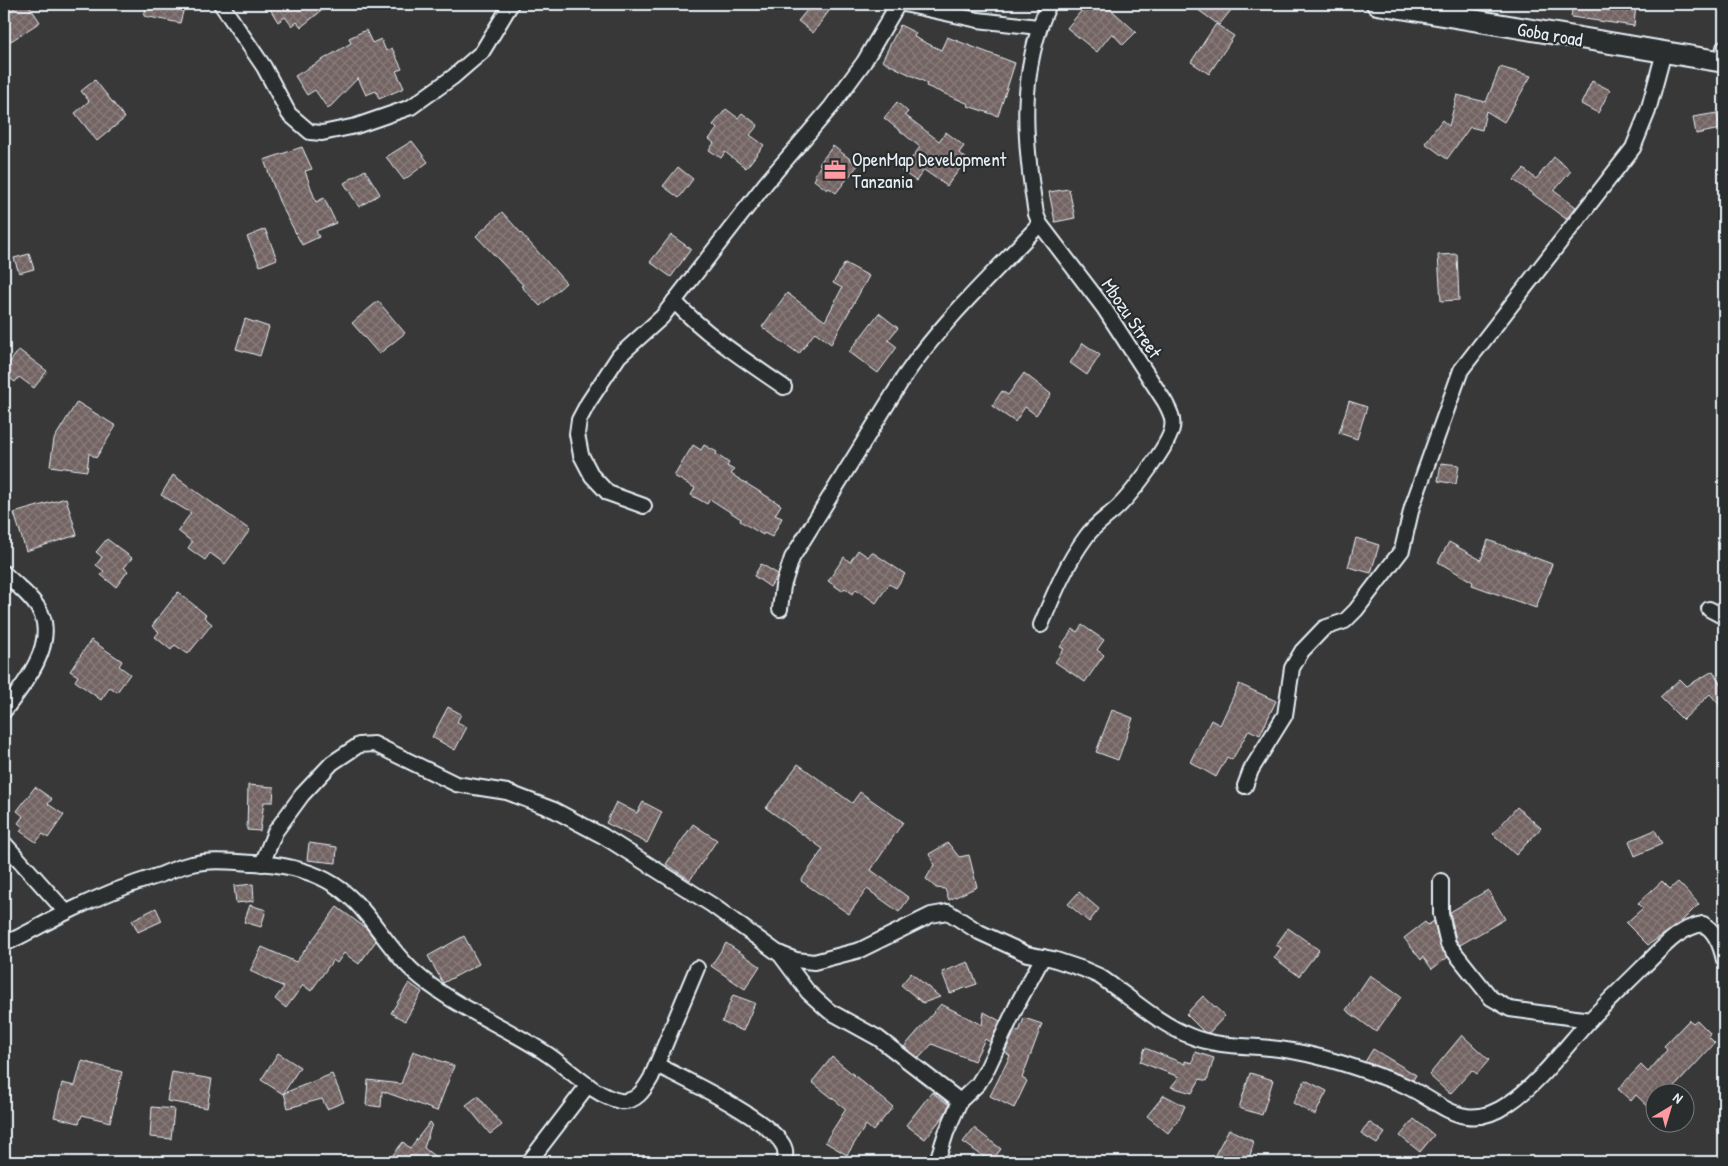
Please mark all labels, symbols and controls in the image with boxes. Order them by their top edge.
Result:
street label: Goba road [1515,15,1585,53]
place label: OpenMap Development Tanzania [852,146,1007,194]
office icon: OpenMap Development Tanzania [822,157,848,183]
street label: Mbozu Street [1096,273,1169,363]
north arrow [1646,1084,1696,1134]
text: N [1670,1088,1688,1107]

